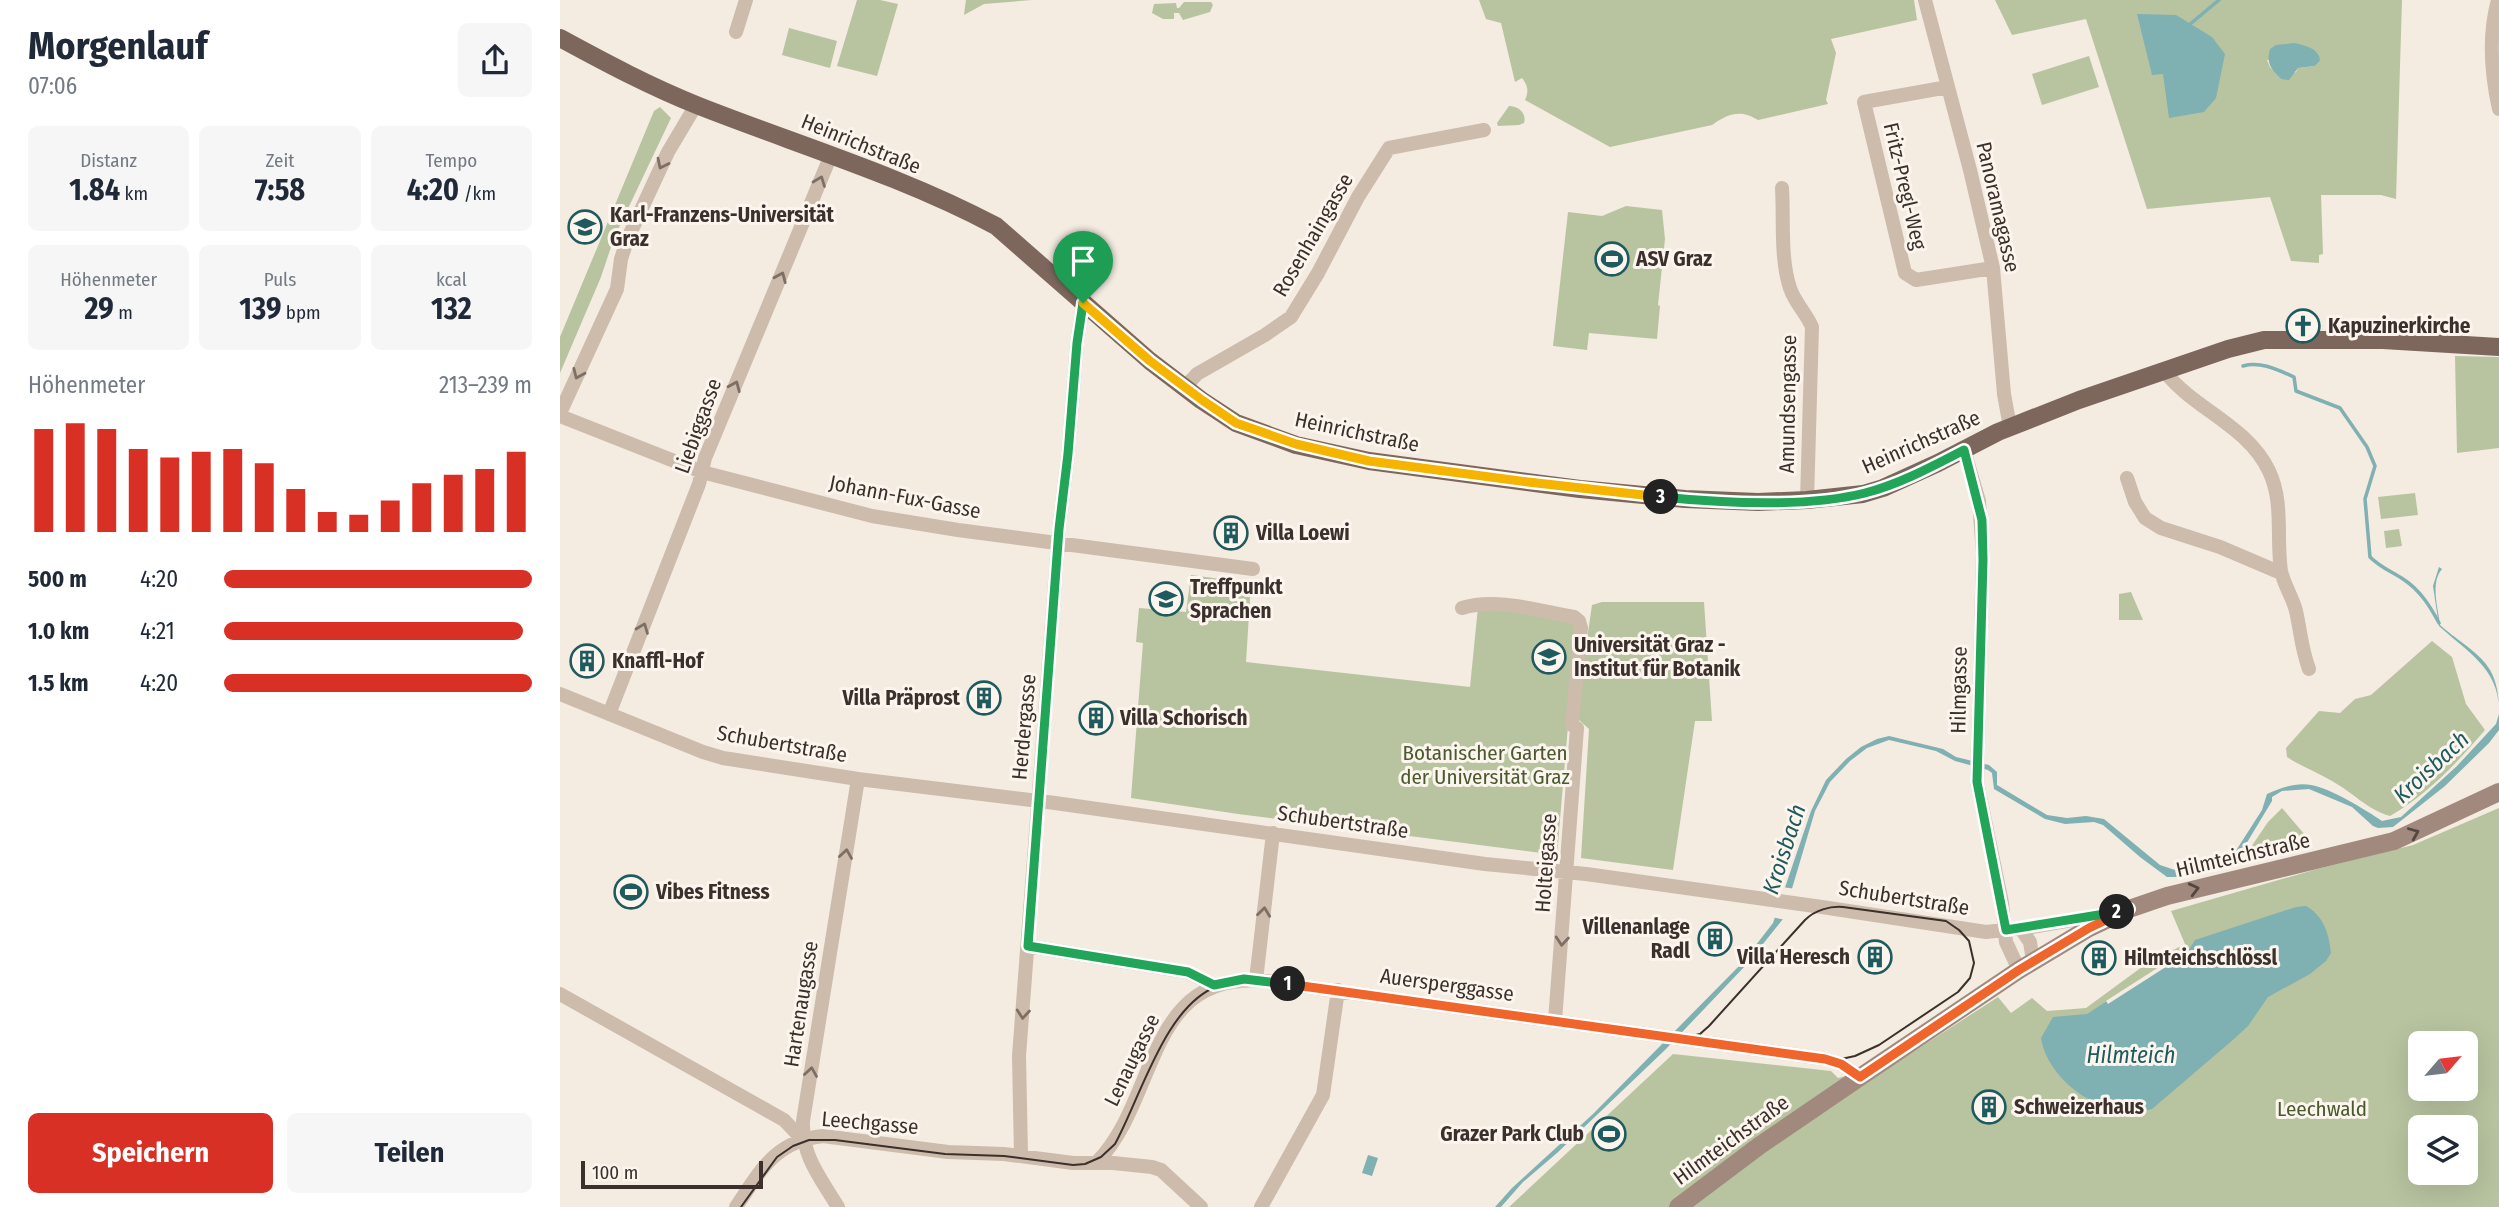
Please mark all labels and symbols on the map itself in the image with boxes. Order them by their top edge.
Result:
street label: Heinrichstraße [797,108,925,180]
street label: Fritz-Pregl-Weg [1878,120,1932,252]
street label: Panoramagasse [1970,139,2026,275]
one-way arrow [657,157,671,169]
street label: Rosenhaingasse [1267,169,1359,301]
one-way arrow [811,176,825,188]
place label: Karl-Franzens-Universität Graz [610,202,835,252]
school or university icon: Karl-Franzens-Universität Graz [566,208,604,246]
pin [1053,231,1113,303]
sports icon: ASV Graz [1593,240,1631,278]
place label: ASV Graz [1635,246,1712,272]
one-way arrow [772,271,786,283]
church icon: Kapuzinerkirche [2284,307,2322,345]
place label: Kapuzinerkirche [2328,313,2471,339]
street label: Amundsengasse [1774,334,1802,474]
one-way arrow [572,367,586,380]
street label: Liebiggasse [669,375,727,477]
one-way arrow [727,381,741,393]
street label: Heinrichstraße [1858,404,1984,480]
street label: Heinrichstraße [1292,406,1422,458]
street label: Johann-Fux-Gasse [827,470,983,524]
pin: 3 [1644,480,1678,514]
building icon: Villa Loewi [1212,514,1250,552]
place label: Villa Loewi [1255,520,1350,546]
place label: Treffpunkt Sprachen [1190,574,1283,624]
school or university icon: Treffpunkt Sprachen [1147,580,1185,618]
one-way arrow [635,622,649,634]
place label: Universität Graz - Institut für Botanik [1574,632,1741,682]
school or university icon: Universität Graz - Institut für Botanik [1530,638,1568,676]
building icon: Knaffl-Hof [568,642,606,680]
street label: Hilmgasse [1945,646,1973,734]
place label: Knaffl-Hof [612,648,705,674]
street label: Herdergasse [1006,673,1042,781]
building icon: Villa Präprost [965,679,1003,717]
place label: Villa Präprost [842,685,961,711]
building icon: Villa Schorisch [1077,699,1115,737]
place label: Villa Schorisch [1119,705,1247,731]
street label: Schubertstraße [715,720,849,768]
water label: Kroisbach [2387,725,2475,809]
park label: Botanischer Garten der Universität Graz [1400,740,1570,790]
street label: Schubertstraße [1276,800,1410,844]
water label: Kroisbach [1756,800,1812,898]
street label: Holteigasse [1530,813,1562,913]
street label: Hilmteichstraße [2174,827,2312,883]
one-way arrow [2407,827,2420,841]
one-way arrow [838,848,853,860]
sports icon: Vibes Fitness [612,873,650,911]
street label: Schubertstraße [1837,875,1971,921]
place label: Vibes Fitness [655,879,770,905]
one-way arrow [2188,883,2200,897]
pin: 2 [2100,894,2134,930]
one-way arrow [1256,906,1271,918]
place label: Villenanlage Radl [1582,914,1690,964]
building icon: Villenanlage Radl [1696,920,1734,958]
one-way arrow [1555,935,1570,946]
building icon: Villa Heresch [1856,938,1894,976]
street label: Hartenaugasse [778,939,824,1069]
building icon: Hilmteichschlössl [2080,939,2118,977]
place label: Villa Heresch [1736,944,1850,970]
place label: Hilmteichschlössl [2124,945,2278,971]
street label: Auersperggasse [1379,963,1515,1007]
pin: 1 [1270,967,1306,1002]
one-way arrow [1016,1009,1031,1020]
street label: Lenaugasse [1099,1010,1165,1110]
north arrow [2408,1031,2478,1101]
water label: Hilmteich [2087,1041,2175,1069]
one-way arrow [803,1066,818,1078]
building icon: Schweizerhaus [1970,1088,2008,1126]
street label: Hilmteichstraße [1668,1089,1794,1191]
place label: Schweizerhaus [2014,1094,2144,1120]
park label: Leechwald [2277,1096,2367,1122]
street label: Leechgasse [820,1106,920,1140]
sports icon: Grazer Park Club [1590,1115,1628,1153]
place label: Grazer Park Club [1440,1121,1584,1147]
scale bar [581,1158,763,1190]

